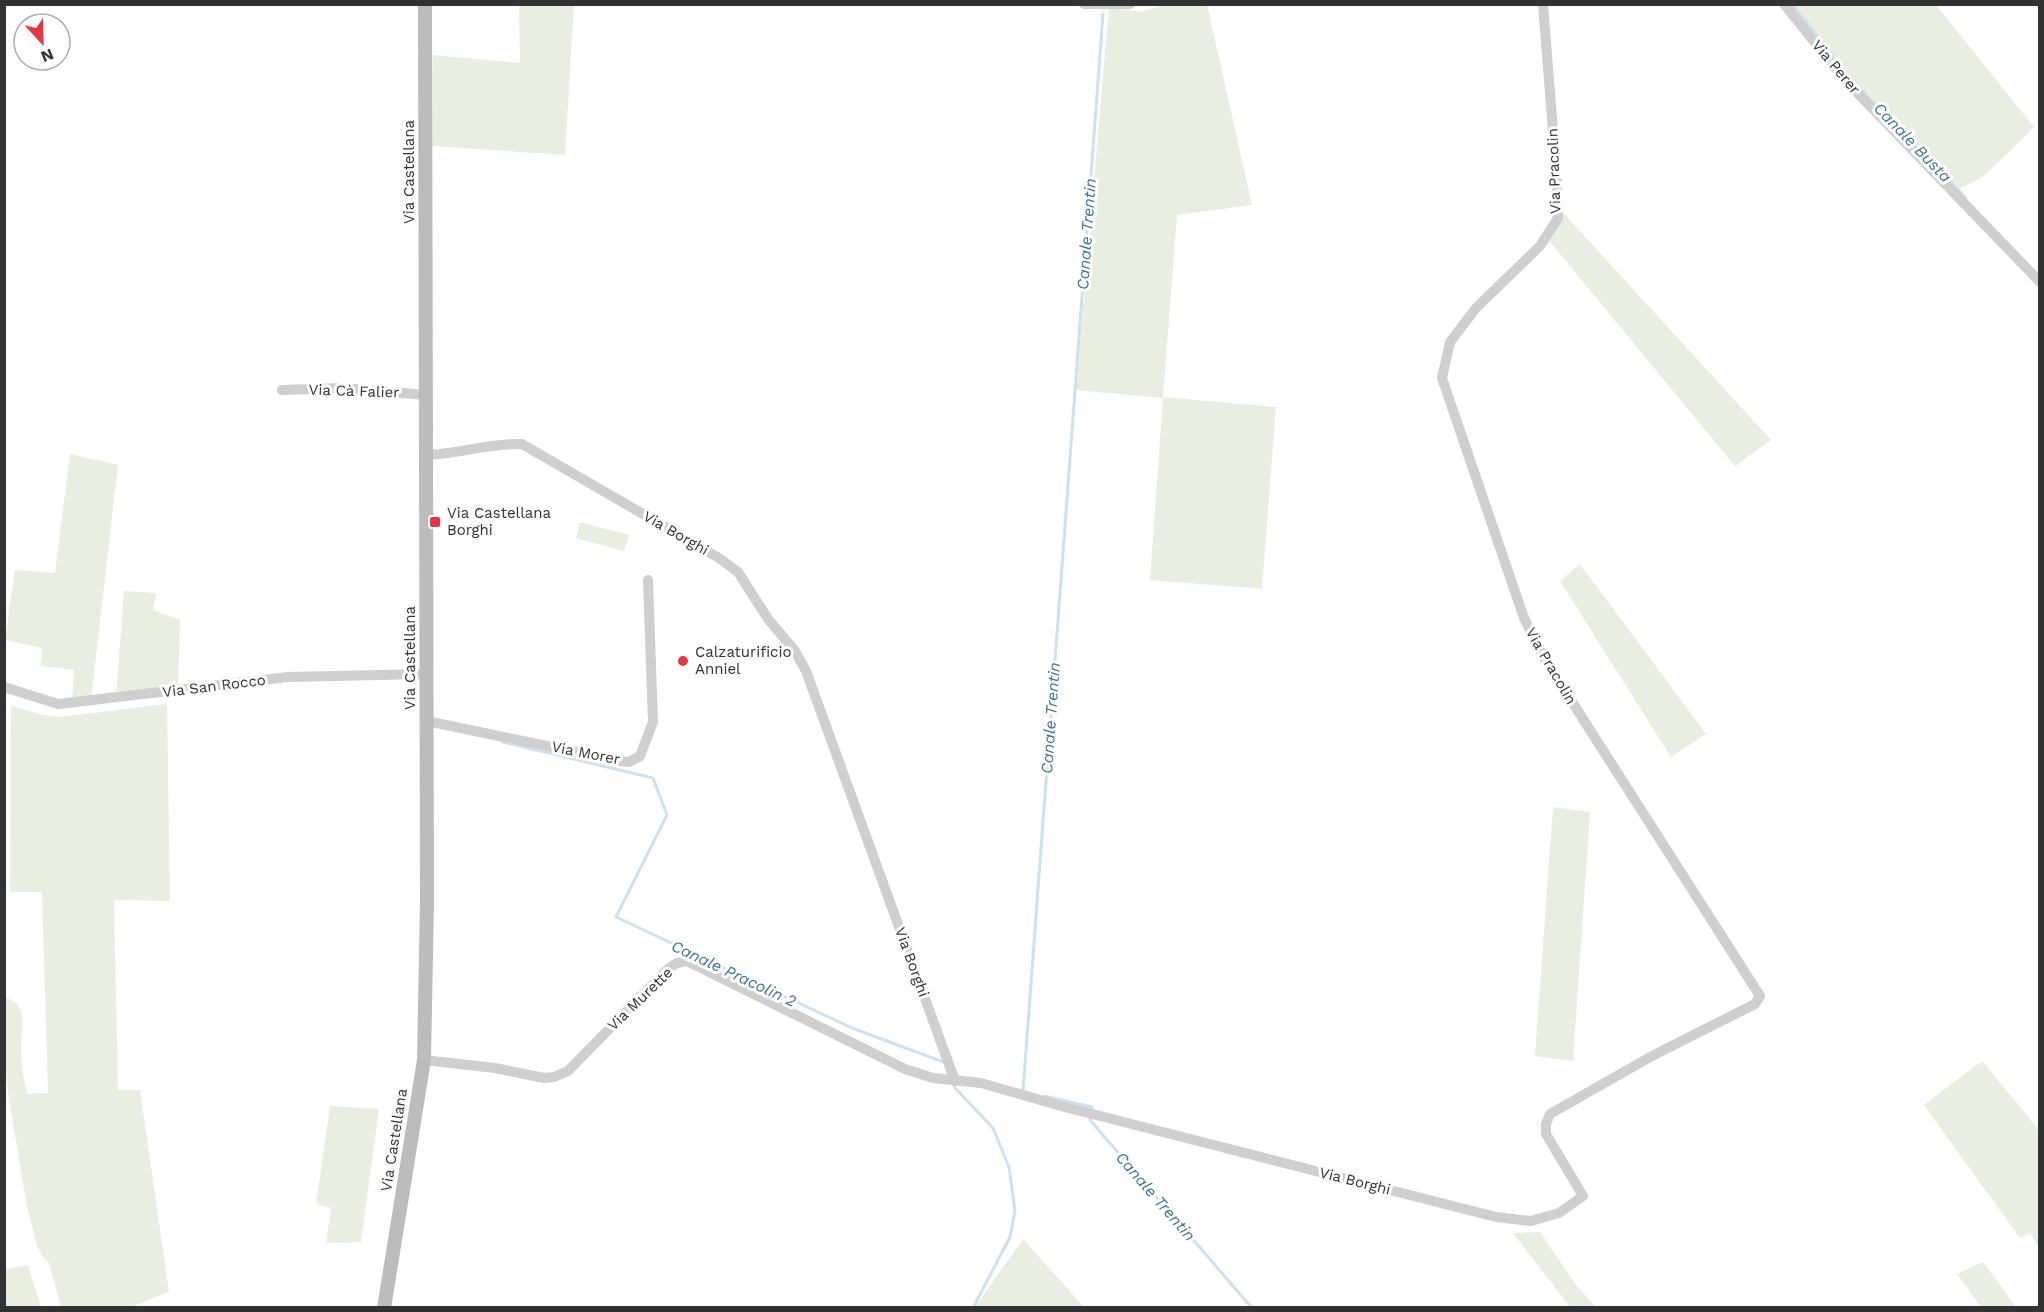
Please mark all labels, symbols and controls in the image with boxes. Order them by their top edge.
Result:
north arrow [12,12,72,72]
street label: Via Perer [1808,36,1864,98]
text: N [38,44,56,66]
water label: Canale Busta [1870,99,1955,186]
street label: Via Castellana [400,119,418,224]
street label: Via Pracolin [1544,128,1564,214]
water label: Canale Trentin [1073,178,1100,290]
street label: Via Cà Falier [308,380,400,402]
place label: Via Castellana Borghi [447,504,552,539]
street label: Via Borghi [640,507,712,559]
marker: Via Castellana Borghi [428,515,442,529]
street label: Via Castellana [401,605,419,710]
street label: Via Pracolin [1522,624,1580,708]
place label: Calzaturificio Anniel [695,643,792,678]
marker: Calzaturificio Anniel [676,654,690,668]
water label: Canale Trentin [1037,662,1064,774]
street label: Via San Rocco [161,671,267,701]
street label: Via Morer [550,738,622,768]
street label: Via Borghi [891,925,933,999]
water label: Canale Pracolin 2 [668,936,799,1011]
street label: Via Murette [604,964,676,1034]
street label: Via Castellana [377,1087,411,1193]
water label: Canale Trentin [1112,1148,1199,1245]
street label: Via Borghi [1318,1163,1392,1199]

